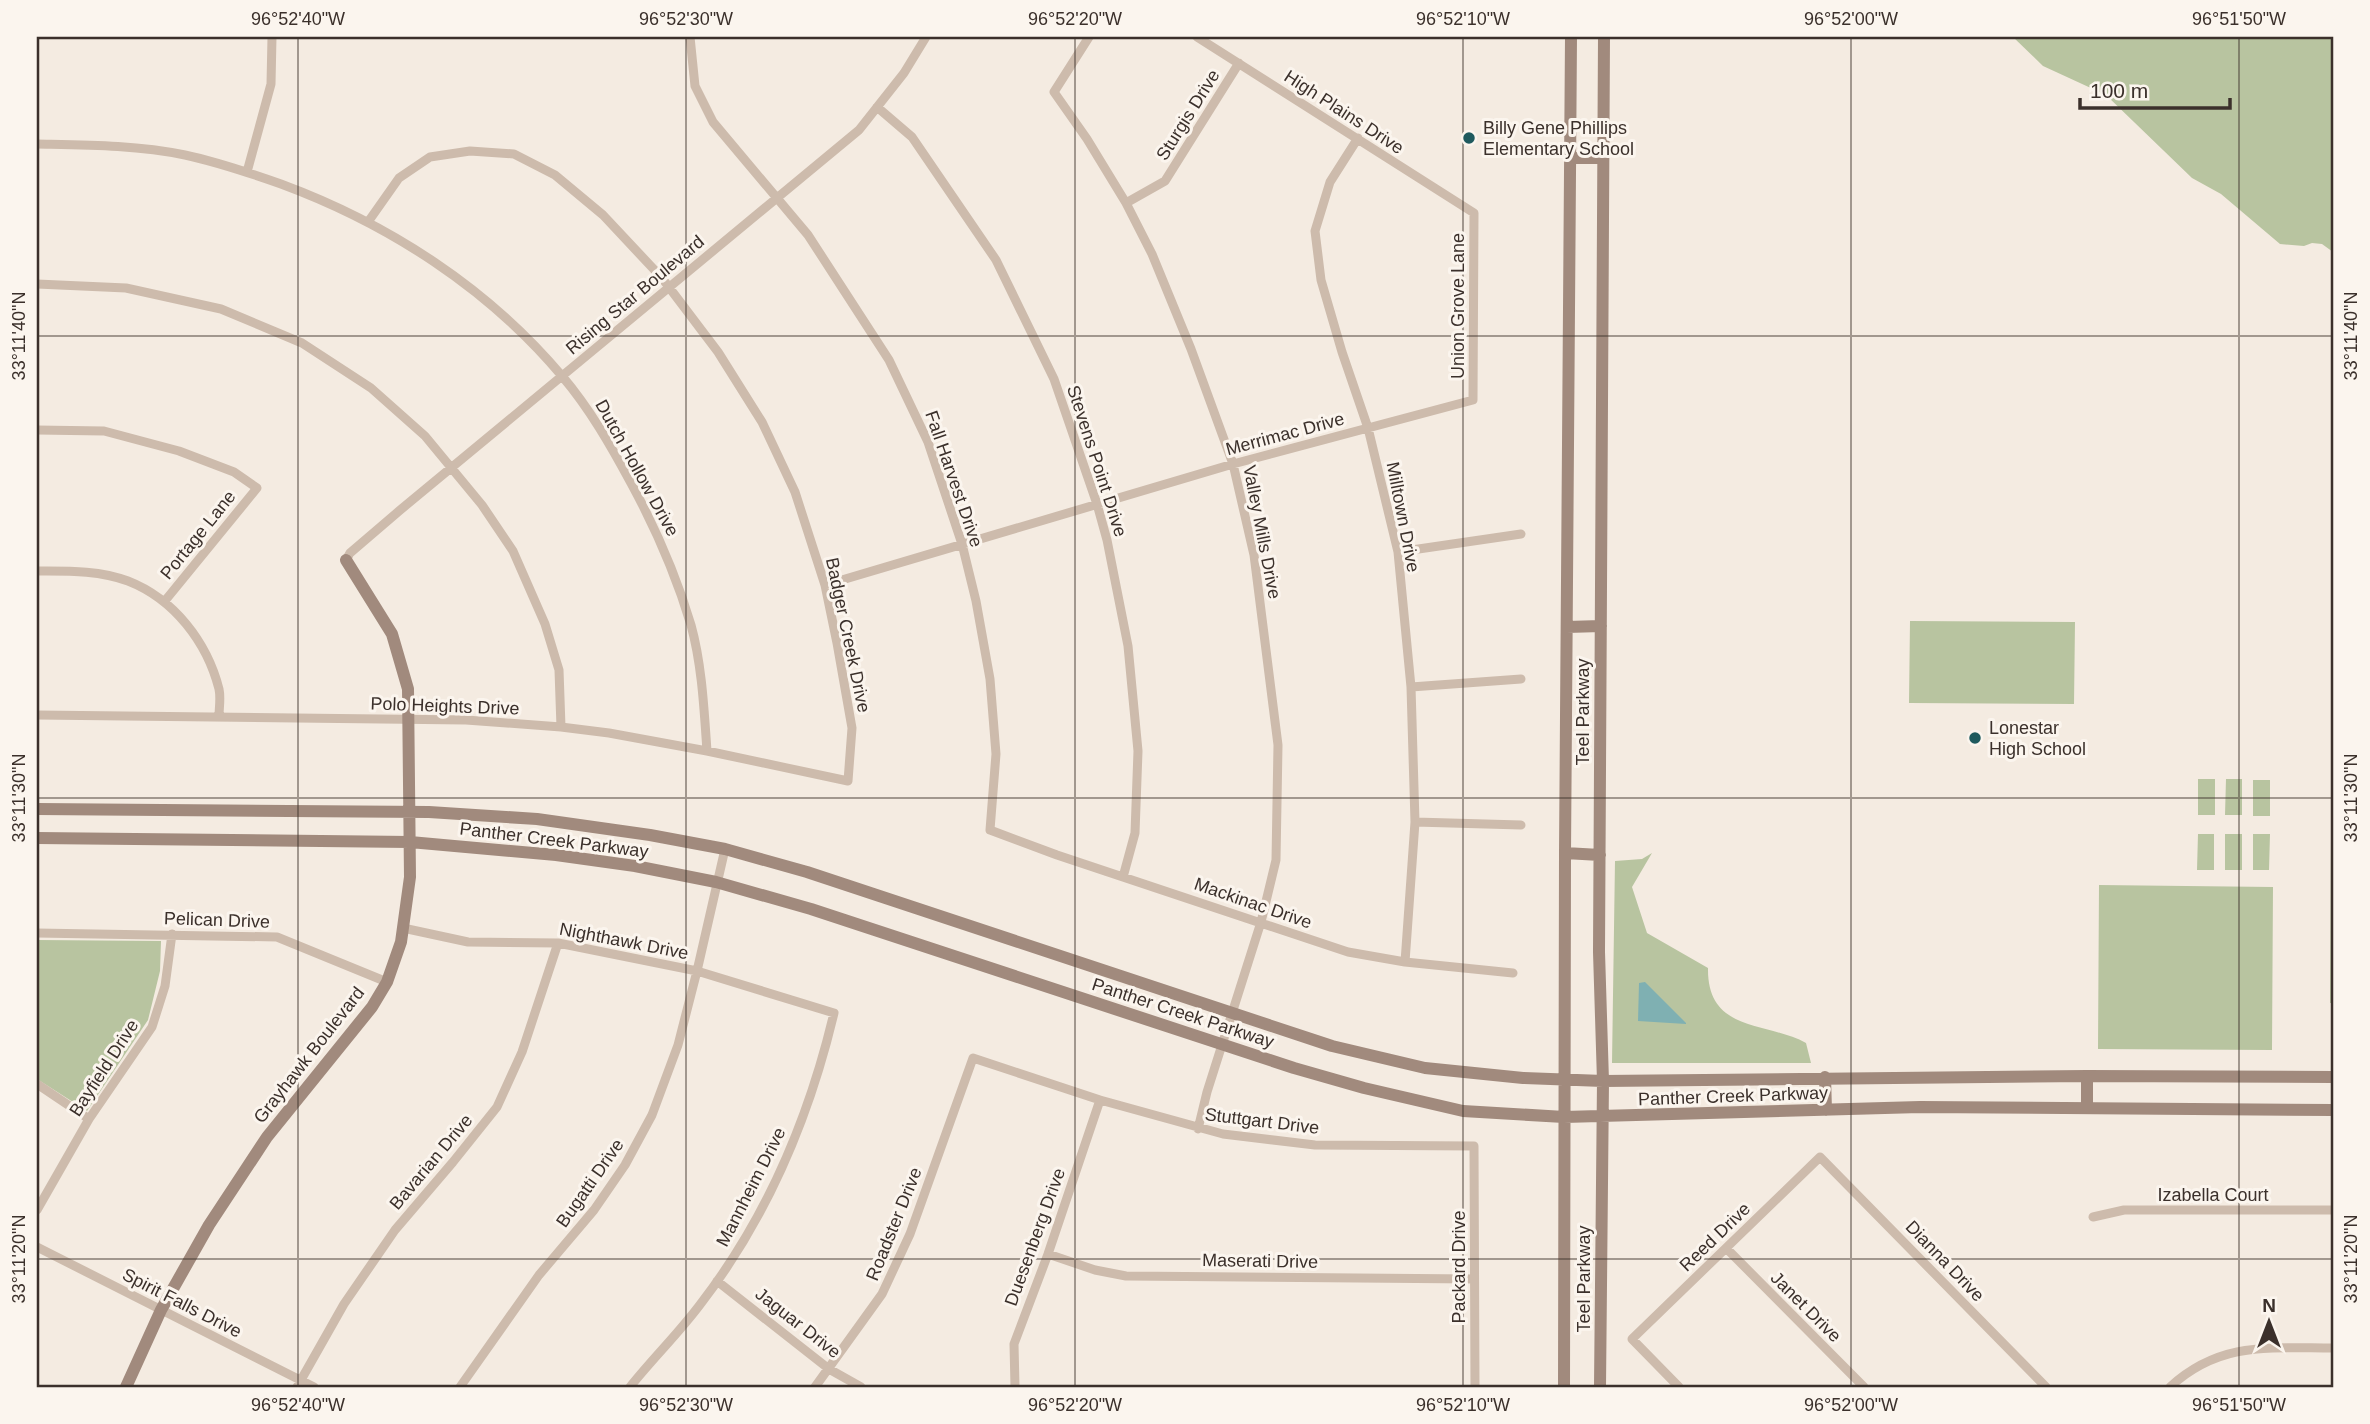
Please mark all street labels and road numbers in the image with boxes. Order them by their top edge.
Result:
street label: Sturgis Drive [1152,66,1224,164]
street label: High Plains Drive [1281,66,1407,158]
street label: Rising Star Boulevard [562,231,708,359]
street label: Union Grove Lane [1448,233,1468,379]
street label: Stevens Point Drive [1063,383,1131,539]
street label: Dutch Hollow Drive [591,396,683,540]
street label: Fall Harvest Drive [921,408,987,550]
street label: Merrimac Drive [1223,409,1347,459]
street label: Milltown Drive [1382,460,1424,574]
street label: Valley Mills Drive [1239,463,1285,601]
street label: Portage Lane [156,487,240,583]
street label: Badger Creek Drive [822,556,874,714]
street label: Teel Parkway [1573,658,1593,766]
street label: Polo Heights Drive [370,693,520,719]
street label: Panther Creek Parkway [458,818,650,862]
street label: Mackinac Drive [1192,874,1314,932]
street label: Pelican Drive [164,908,270,932]
street label: Nighthawk Drive [558,919,690,963]
street label: Panther Creek Parkway [1090,974,1276,1052]
street label: Grayhawk Boulevard [250,983,368,1127]
street label: Bayfield Drive [65,1016,143,1120]
street label: Panther Creek Parkway [1638,1083,1828,1109]
street label: Stuttgart Drive [1204,1104,1320,1138]
street label: Bavarian Drive [385,1110,477,1214]
street label: Mannheim Drive [712,1124,790,1250]
street label: Bugatti Drive [552,1135,628,1231]
street label: Roadster Drive [862,1165,926,1283]
street label: Duesenberg Drive [1001,1165,1069,1309]
street label: Izabella Court [2157,1185,2269,1205]
street label: Reed Drive [1676,1199,1754,1275]
street label: Packard Drive [1449,1210,1469,1324]
street label: Dianna Drive [1902,1217,1988,1305]
street label: Teel Parkway [1574,1225,1594,1333]
street label: Maserati Drive [1202,1250,1318,1272]
street label: Spirit Falls Drive [119,1264,245,1342]
street label: Janet Drive [1767,1268,1845,1346]
street label: Jaguar Drive [752,1284,844,1362]

